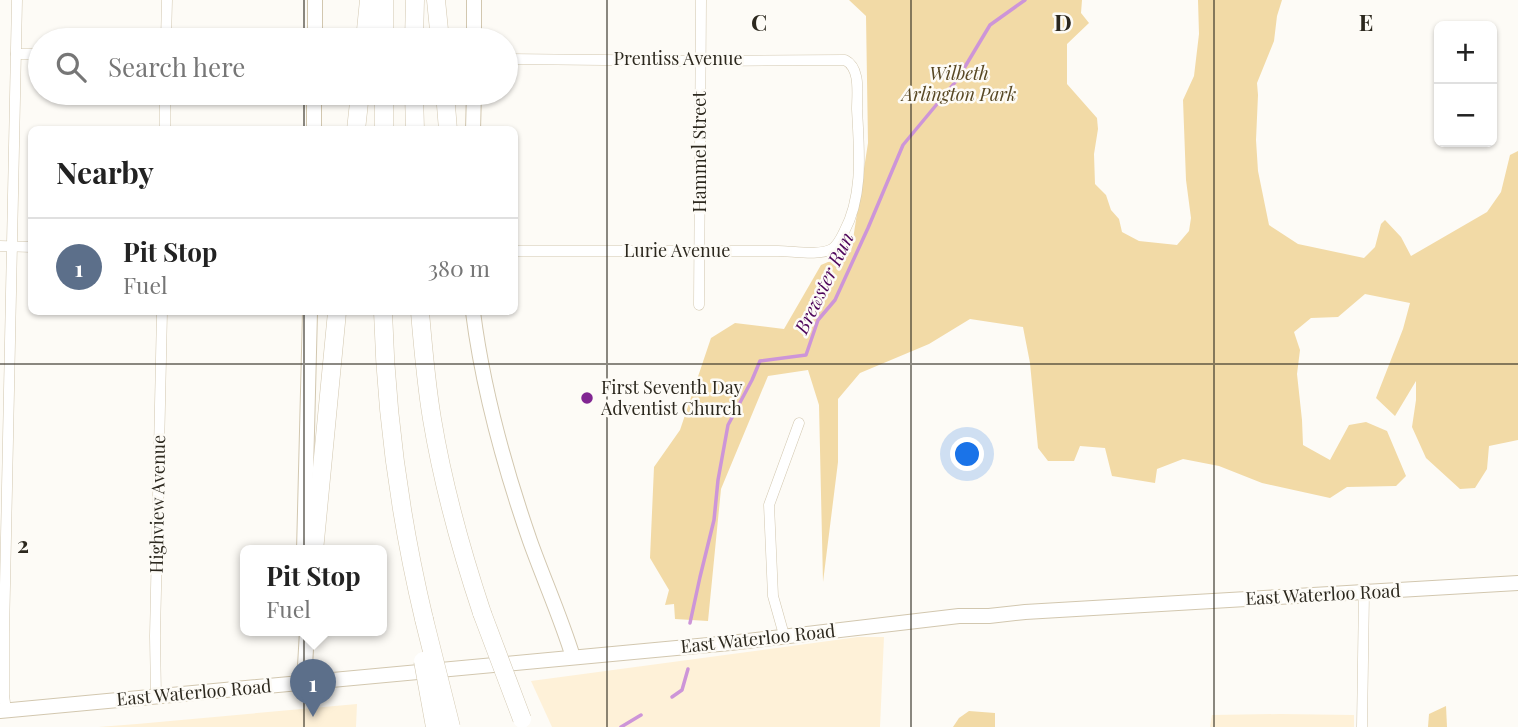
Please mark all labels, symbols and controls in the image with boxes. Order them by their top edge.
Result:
text: C [751,6,767,37]
text: D [1054,6,1072,37]
text: E [1359,6,1373,37]
map controls [1434,21,1497,147]
button: + [1434,21,1497,84]
search box [28,28,518,105]
street label: Prentiss Avenue [613,46,743,70]
icon: search [52,48,90,86]
text: Search here [108,49,245,84]
park label: Wilbeth Arlington Park [900,61,1016,106]
button: − [1434,84,1497,147]
street label: Hammel Street [687,91,711,213]
text: Nearby [56,152,154,192]
water label: Brewster Run [787,227,859,339]
text: Pit Stop [123,234,217,269]
street label: Lurie Avenue [624,238,730,262]
text: 1 [75,252,83,283]
text: 380 m [428,252,490,283]
text: Fuel [123,269,168,300]
place label: First Seventh Day Adventist Church [600,375,743,420]
marker: First Seventh Day Adventist Church [579,390,595,406]
street label: Highview Avenue [144,434,170,573]
your location [950,437,984,471]
text: 2 [17,528,29,559]
popup [240,545,387,636]
text: Pit Stop [266,558,361,593]
street label: East Waterloo Road [1245,578,1402,610]
text: Fuel [266,593,311,624]
street label: East Waterloo Road [679,618,837,658]
pin: 1 [290,659,336,717]
street label: East Waterloo Road [115,673,273,711]

